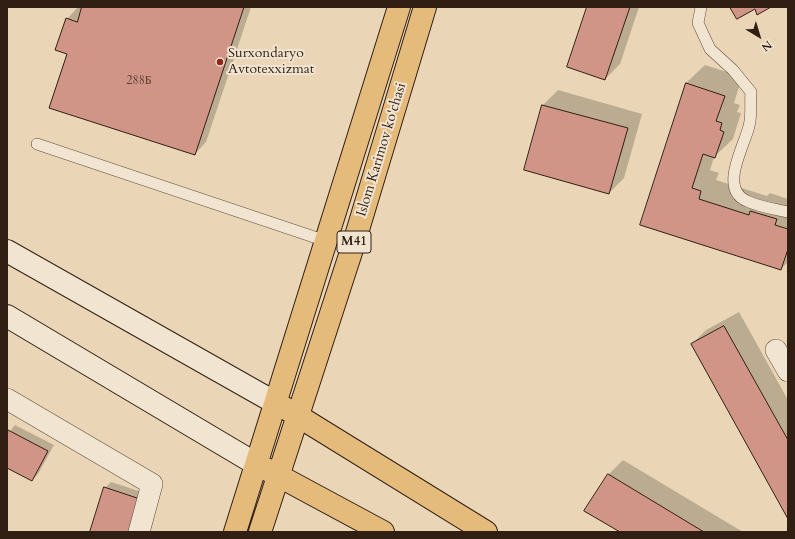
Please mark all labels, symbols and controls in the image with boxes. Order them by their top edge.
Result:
north arrow [739,16,779,56]
text: N [758,37,775,55]
place label: Surxondaryo Avtotexxizmat [228,46,314,78]
marker: Surxondaryo Avtotexxizmat [215,57,225,67]
house number: 288Б [126,74,152,88]
street label: Islom Karimov ko'chasi [354,81,410,219]
road number: M41 [337,231,371,253]

